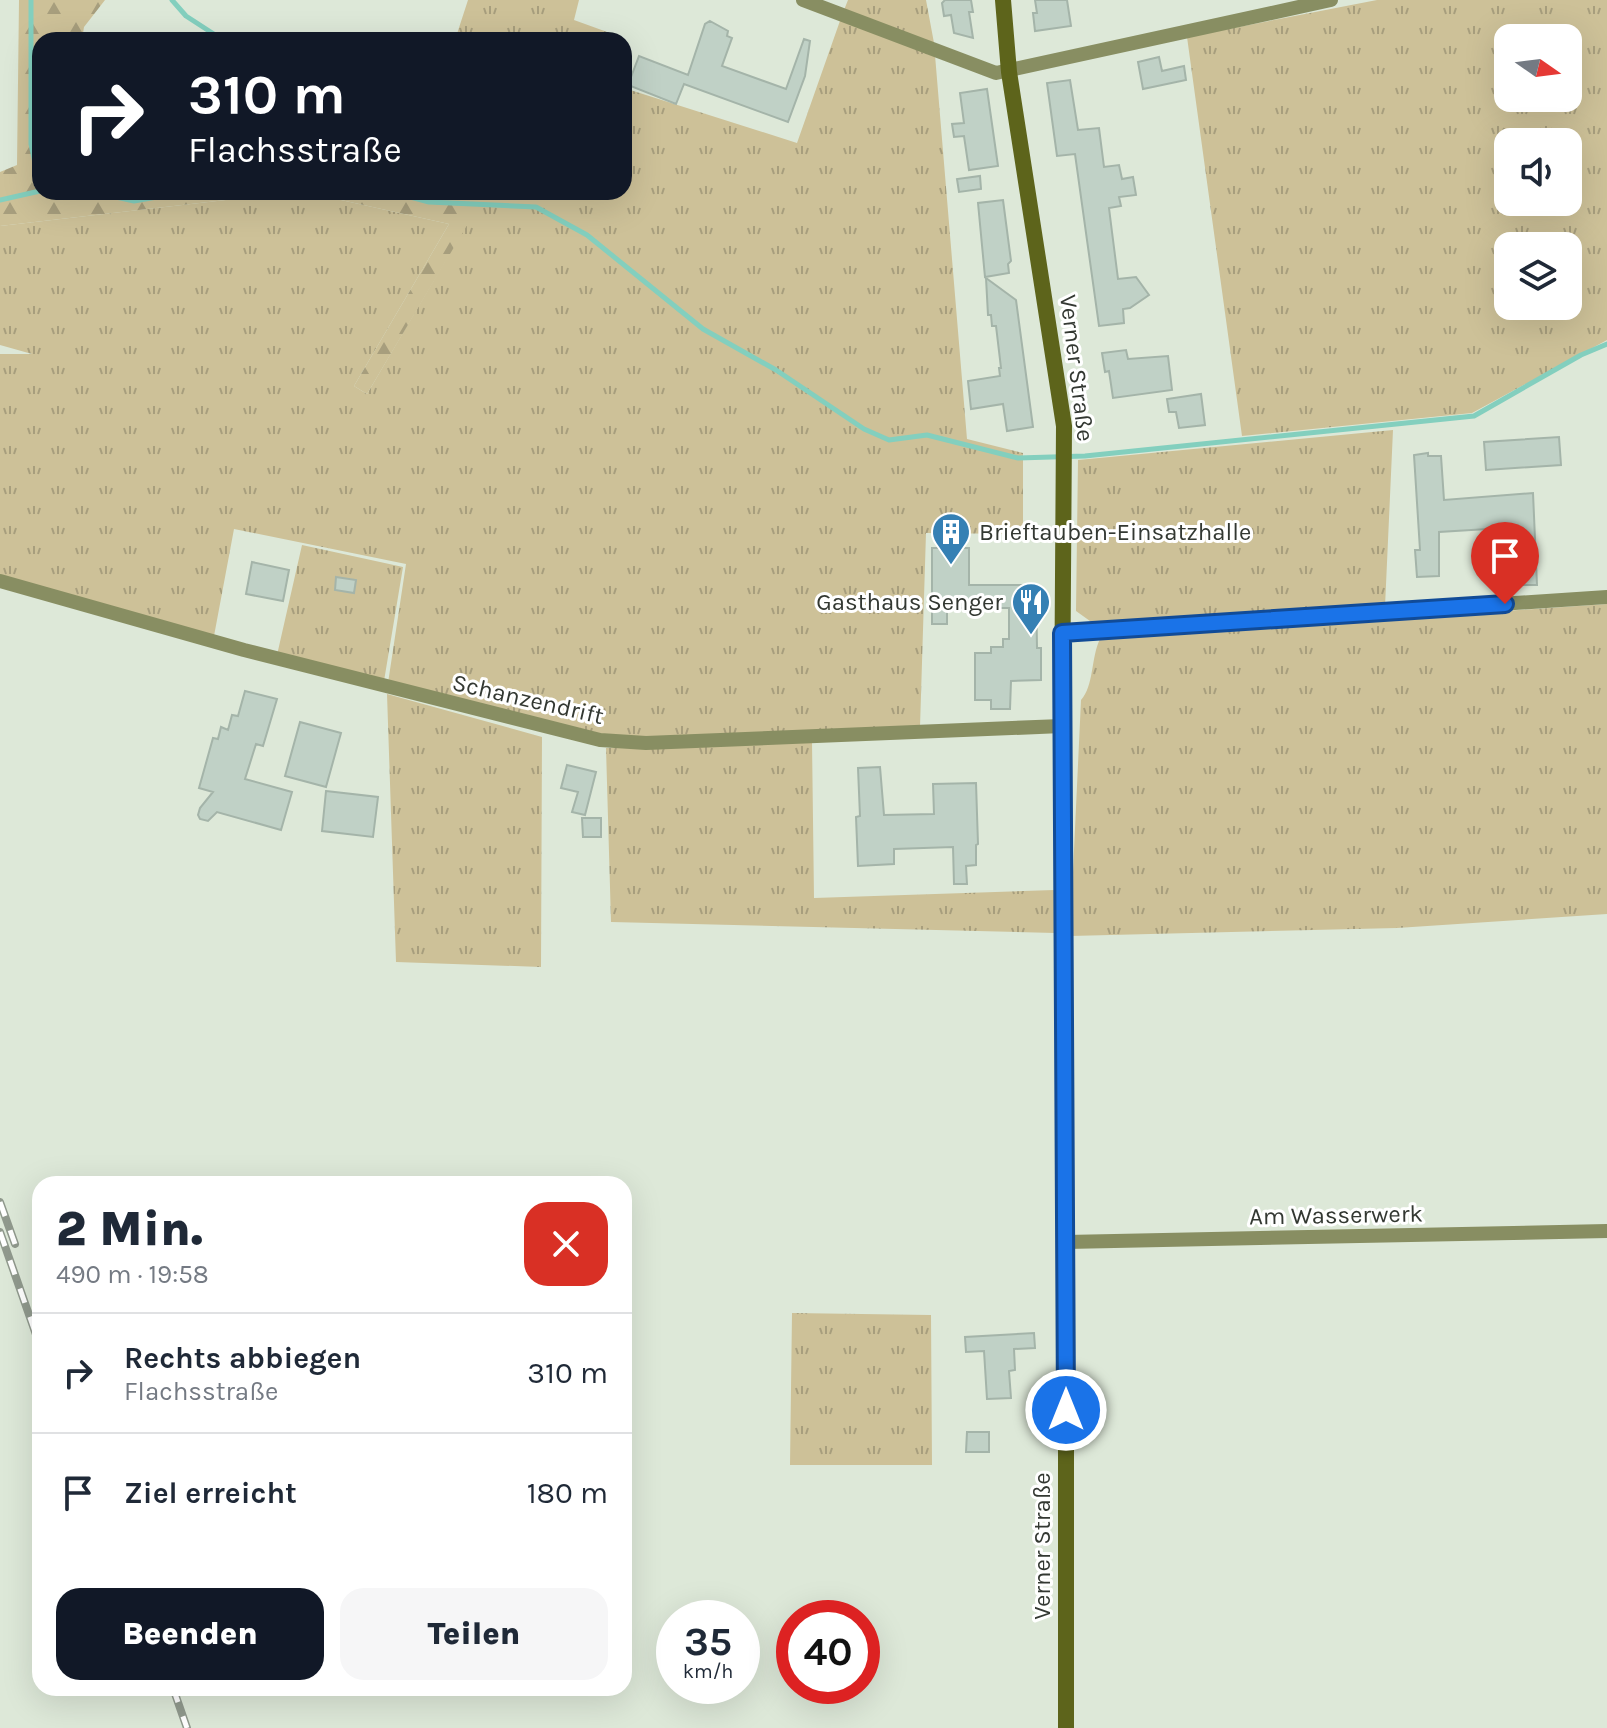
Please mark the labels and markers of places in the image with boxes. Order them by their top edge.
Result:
building icon: Brieftauben-Einsatzhalle [930,511,972,566]
place label: Brieftauben-Einsatzhalle [979,518,1251,546]
pin [1471,522,1539,604]
restaurant icon: Gasthaus Senger [1010,581,1052,636]
place label: Gasthaus Senger [816,588,1003,616]

